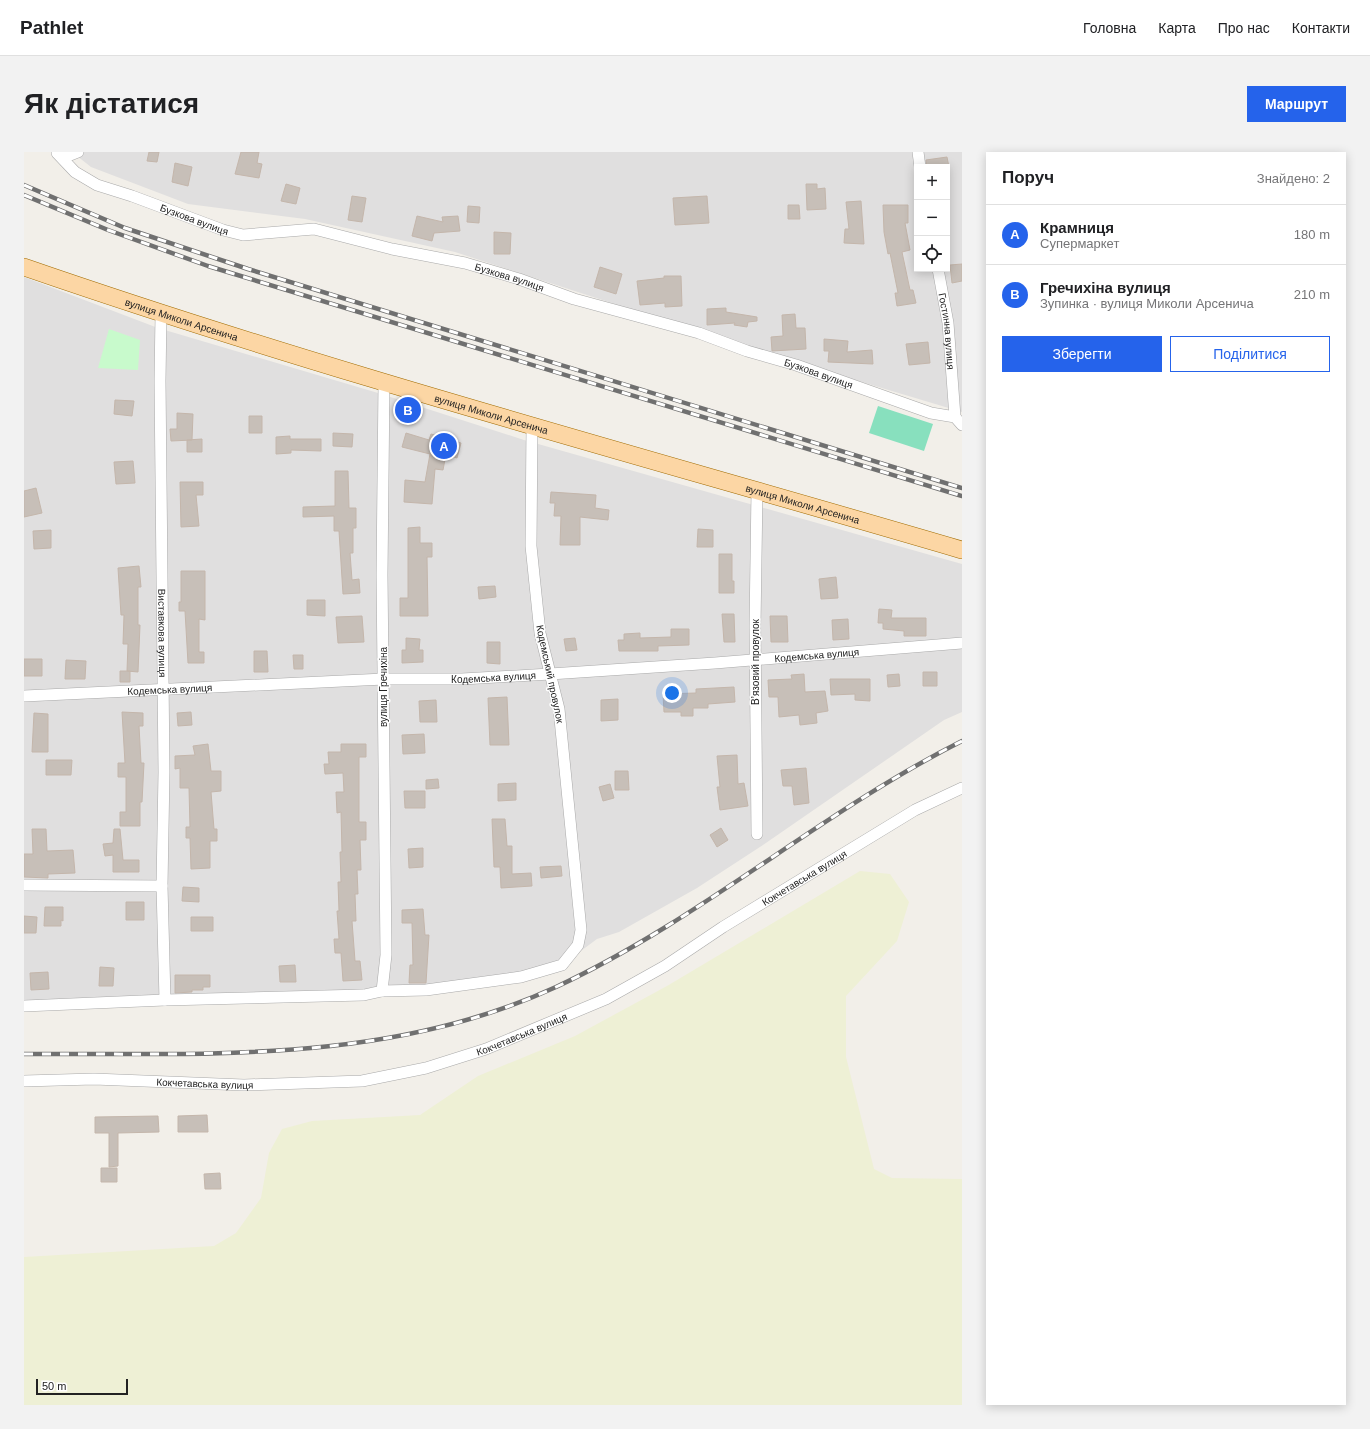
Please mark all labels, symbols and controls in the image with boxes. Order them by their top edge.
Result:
text: Pathlet [20,17,83,38]
text: Головна [1083,20,1136,36]
text: Карта [1158,20,1196,36]
text: Про нас [1218,20,1270,36]
text: Контакти [1292,20,1350,36]
button: Маршрут [1247,86,1346,122]
text: Як дістатися [24,88,199,119]
map controls [914,164,950,272]
button: + [914,164,950,200]
text: Поруч [1002,168,1054,187]
text: Знайдено: 2 [1257,171,1330,186]
button: − [914,200,950,236]
street label: Бузкова вулиця [159,202,230,237]
text: Крамниця [1040,219,1114,236]
text: A [1010,227,1020,242]
text: 180 m [1294,227,1330,242]
button: locate [914,236,950,272]
text: Супермаркет [1040,236,1119,251]
street label: Бузкова вулиця [474,261,546,293]
text: Гречихіна вулиця [1040,279,1171,296]
text: B [1010,287,1020,302]
text: 210 m [1294,287,1330,302]
street label: Гостинна вулиця [937,292,957,370]
street label: вулиця Миколи Арсенича [124,296,240,343]
text: Зупинка · вулиця Миколи Арсенича [1040,296,1254,311]
button: Зберегти [1002,336,1162,372]
button: Поділитися [1170,336,1330,372]
street label: Бузкова вулиця [783,356,854,390]
street label: вулиця Миколи Арсенича [433,392,550,436]
pin: B [395,395,421,425]
pin: A [431,431,457,461]
street label: вулиця Миколи Арсенича [744,482,861,526]
street label: Виставкова вулиця [157,589,169,677]
street label: Вʼязовий провулок [750,618,761,705]
street label: Кодемський провулок [534,624,566,725]
street label: Кодемська вулиця [774,646,860,664]
street label: вулиця Гречихіна [378,647,389,727]
street label: Кодемська вулиця [451,669,536,685]
street label: Кодемська вулиця [127,682,213,697]
your location [662,683,682,703]
street label: Кокчетавська вулиця [760,848,848,908]
street label: Кокчетавська вулиця [475,1010,569,1057]
street label: Кокчетавська вулиця [156,1076,254,1091]
scale bar [36,1377,128,1396]
text: 50 m [42,1380,66,1392]

